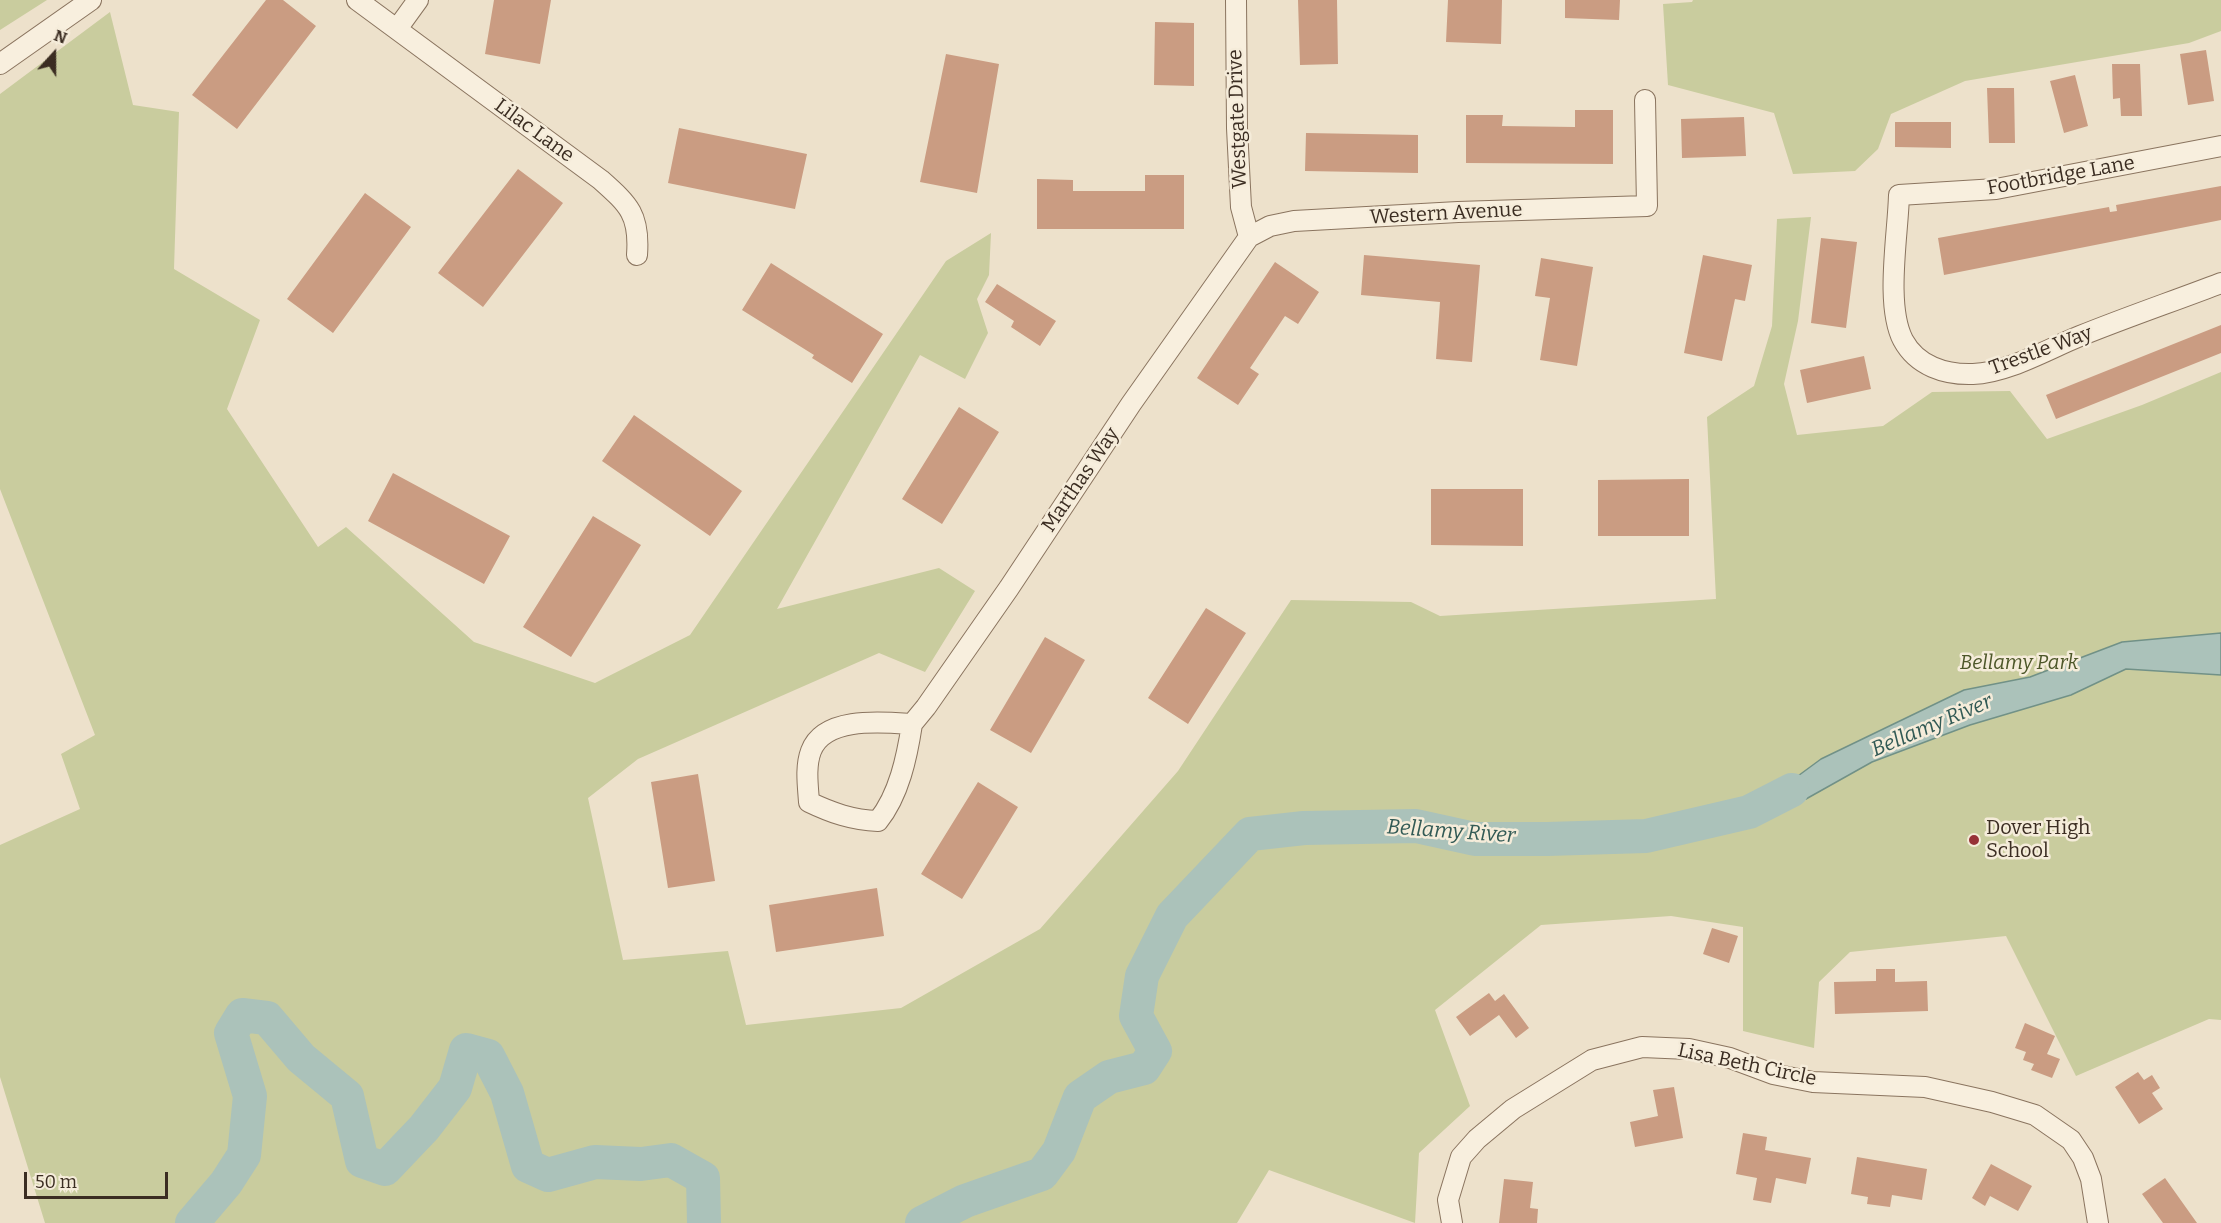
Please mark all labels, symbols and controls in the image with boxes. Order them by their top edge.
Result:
north arrow [24,24,84,84]
text: N [51,26,70,48]
street label: Westgate Drive [1224,49,1252,189]
street label: Lilac Lane [489,94,579,168]
street label: Footbridge Lane [1985,151,2137,201]
street label: Western Avenue [1369,198,1523,230]
street label: Trestle Way [1986,321,2096,381]
street label: Marthas Way [1037,423,1125,537]
park label: Bellamy Park [1960,651,2078,675]
water label: Bellamy River [1868,689,1996,763]
water label: Bellamy River [1386,815,1516,849]
place label: Dover High School [1986,816,2091,863]
marker: Dover High School [1967,833,1981,847]
street label: Lisa Beth Circle [1675,1039,1819,1091]
scale bar [27,1160,171,1198]
text: 50 m [35,1171,77,1193]

